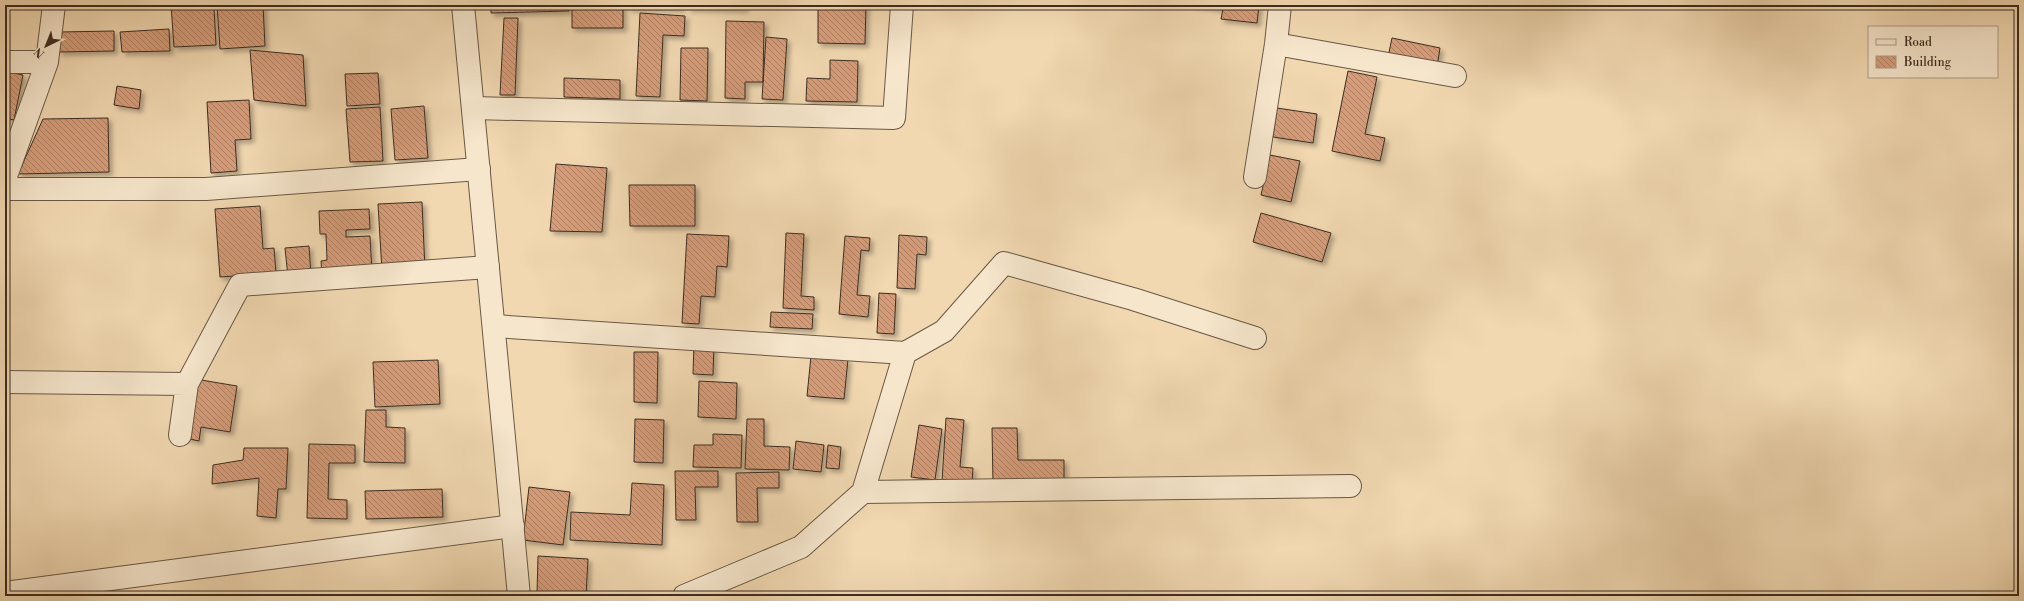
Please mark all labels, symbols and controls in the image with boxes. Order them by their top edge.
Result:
north arrow [26,26,66,66]
legend [1868,26,1998,78]
text: Road [1904,35,1932,50]
text: N [32,44,48,61]
text: Building [1903,55,1952,70]

